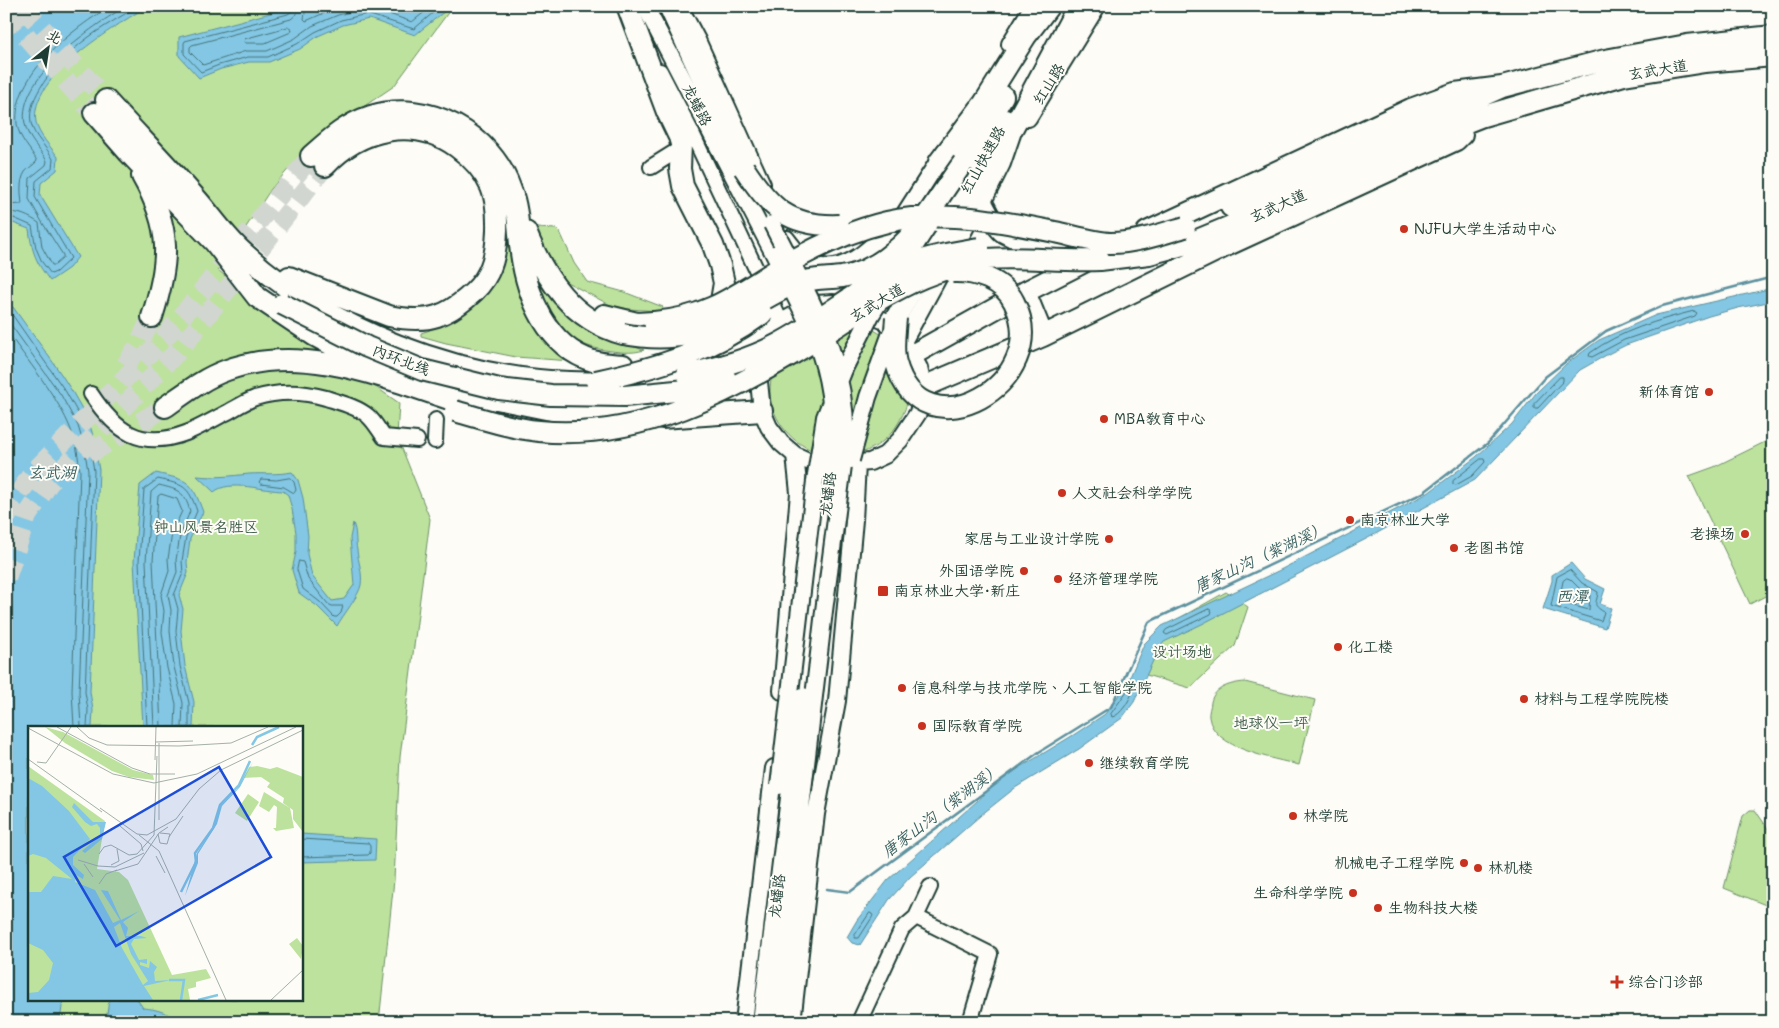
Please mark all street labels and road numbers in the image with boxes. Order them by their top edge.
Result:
street label: 玄武大道 [1627,54,1689,84]
street label: 红山路 [1028,59,1069,108]
street label: 龙蟠路 [679,80,717,129]
street label: 红山快速路 [955,122,1009,197]
street label: 玄武大道 [1246,184,1309,226]
street label: 玄武大道 [846,278,907,326]
street label: 内环北线 [370,339,433,379]
street label: 龙蟠路 [814,470,840,517]
street label: 龙蟠路 [763,872,789,919]

